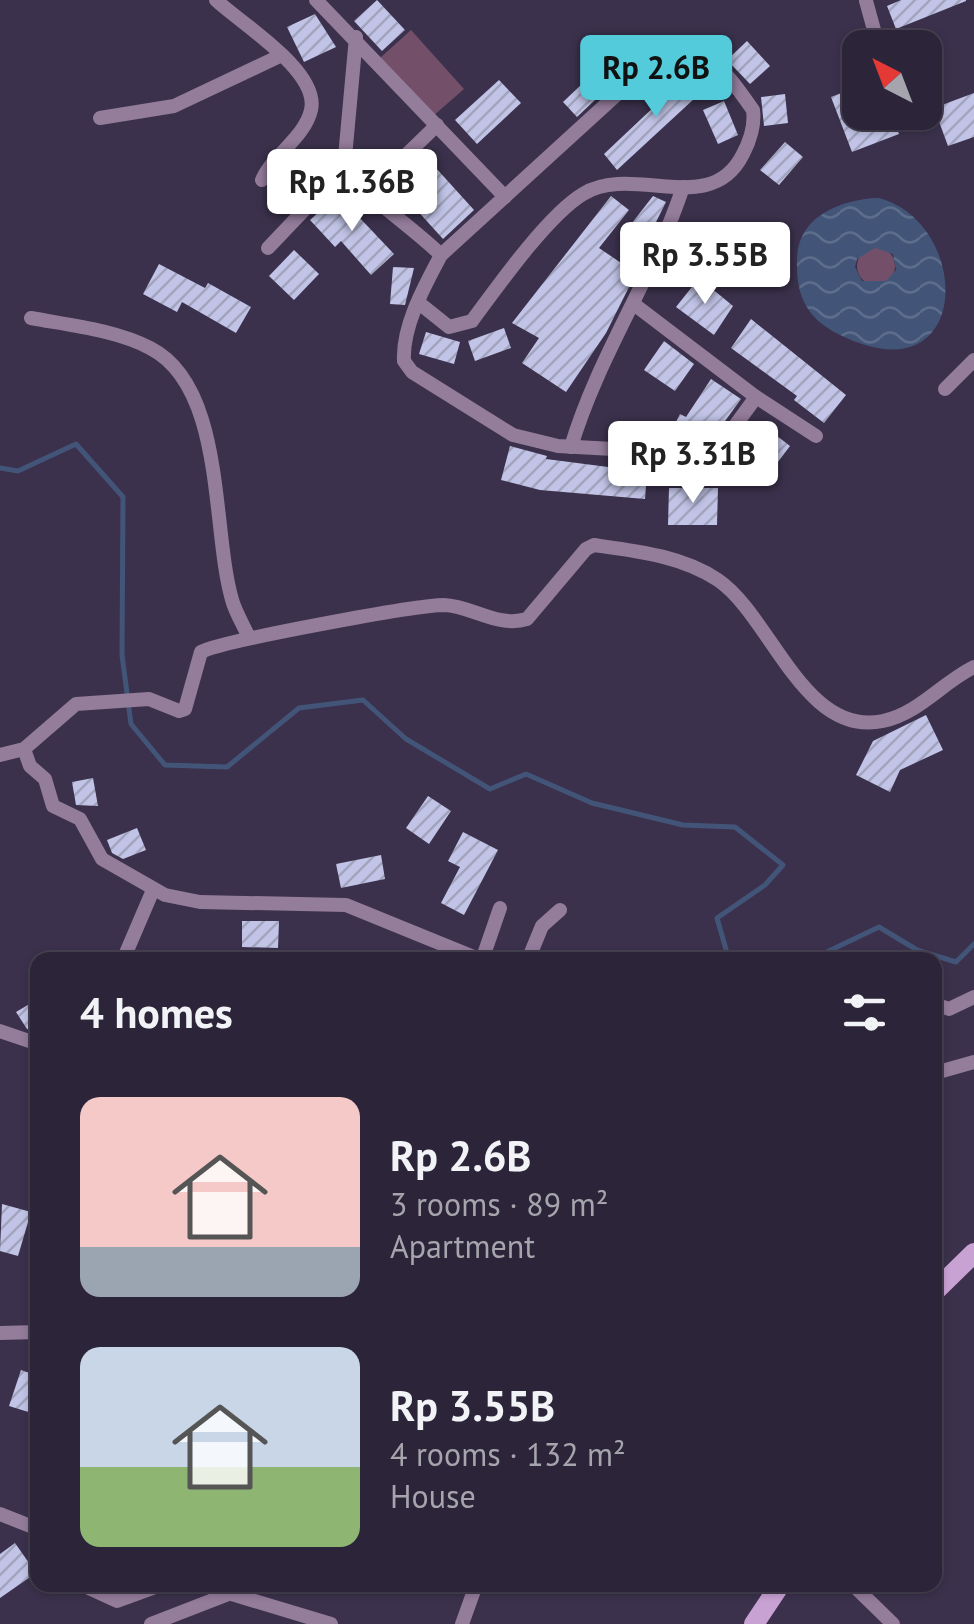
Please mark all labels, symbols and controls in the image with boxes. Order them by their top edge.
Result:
north arrow [842,30,942,130]
map controls [842,30,942,130]
pin: Rp 2.6B [564,35,748,120]
text: Rp 2.6B [602,46,710,88]
pin: Rp 1.36B [249,149,455,234]
text: Rp 1.36B [289,160,415,202]
pin: Rp 3.55B [602,222,808,307]
text: Rp 3.55B [642,233,768,275]
pin: Rp 3.31B [590,421,796,506]
text: Rp 3.31B [630,432,756,474]
text: 4 homes [80,985,233,1040]
icon: filters [837,985,892,1040]
text: Rp 2.6B [390,1128,531,1183]
icon: home [160,1137,280,1257]
text: 3 rooms · 89 m² [390,1183,608,1225]
text: Apartment [390,1225,535,1267]
text: Rp 3.55B [390,1378,555,1433]
icon: home [160,1387,280,1507]
text: 4 rooms · 132 m² [390,1433,626,1475]
text: House [390,1475,476,1517]

